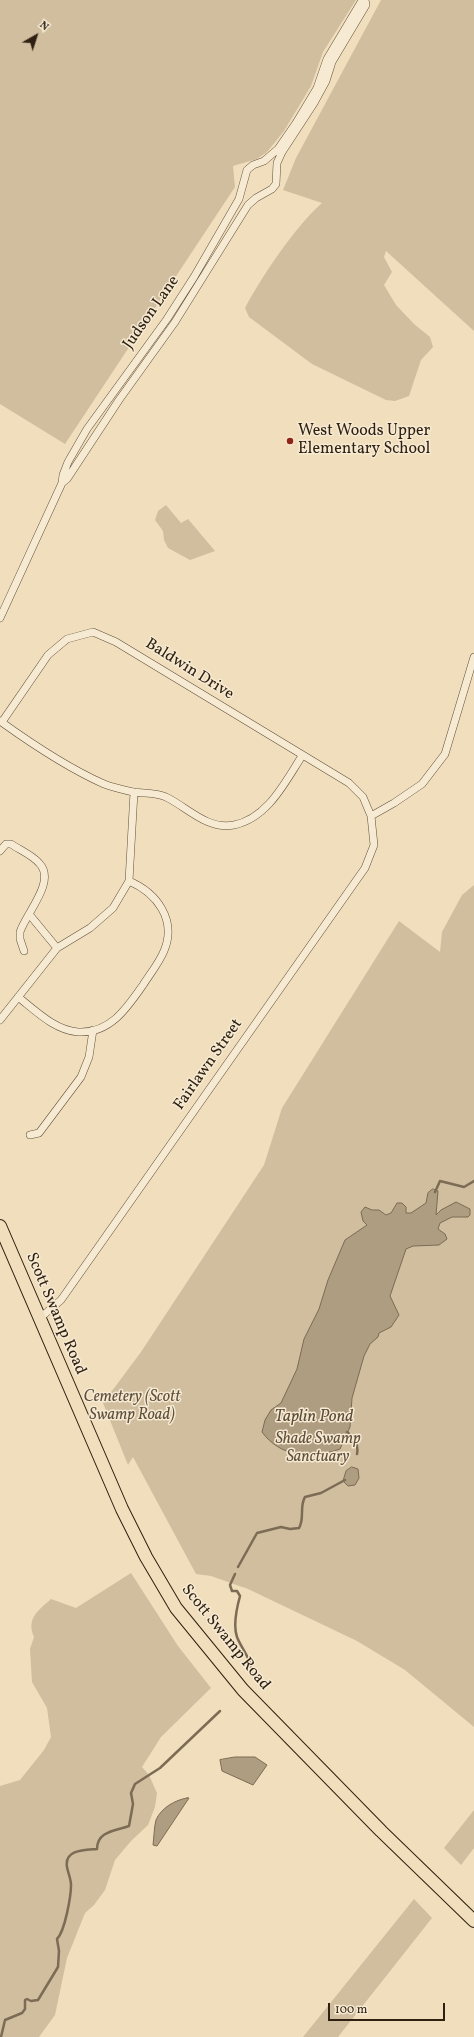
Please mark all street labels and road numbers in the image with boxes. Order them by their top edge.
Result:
street label: Judson Lane [120,272,184,354]
street label: Baldwin Drive [141,635,237,705]
street label: Fairlawn Street [170,1016,248,1114]
street label: Scott Swamp Road [21,1250,89,1378]
street label: Scott Swamp Road [176,1581,274,1695]

